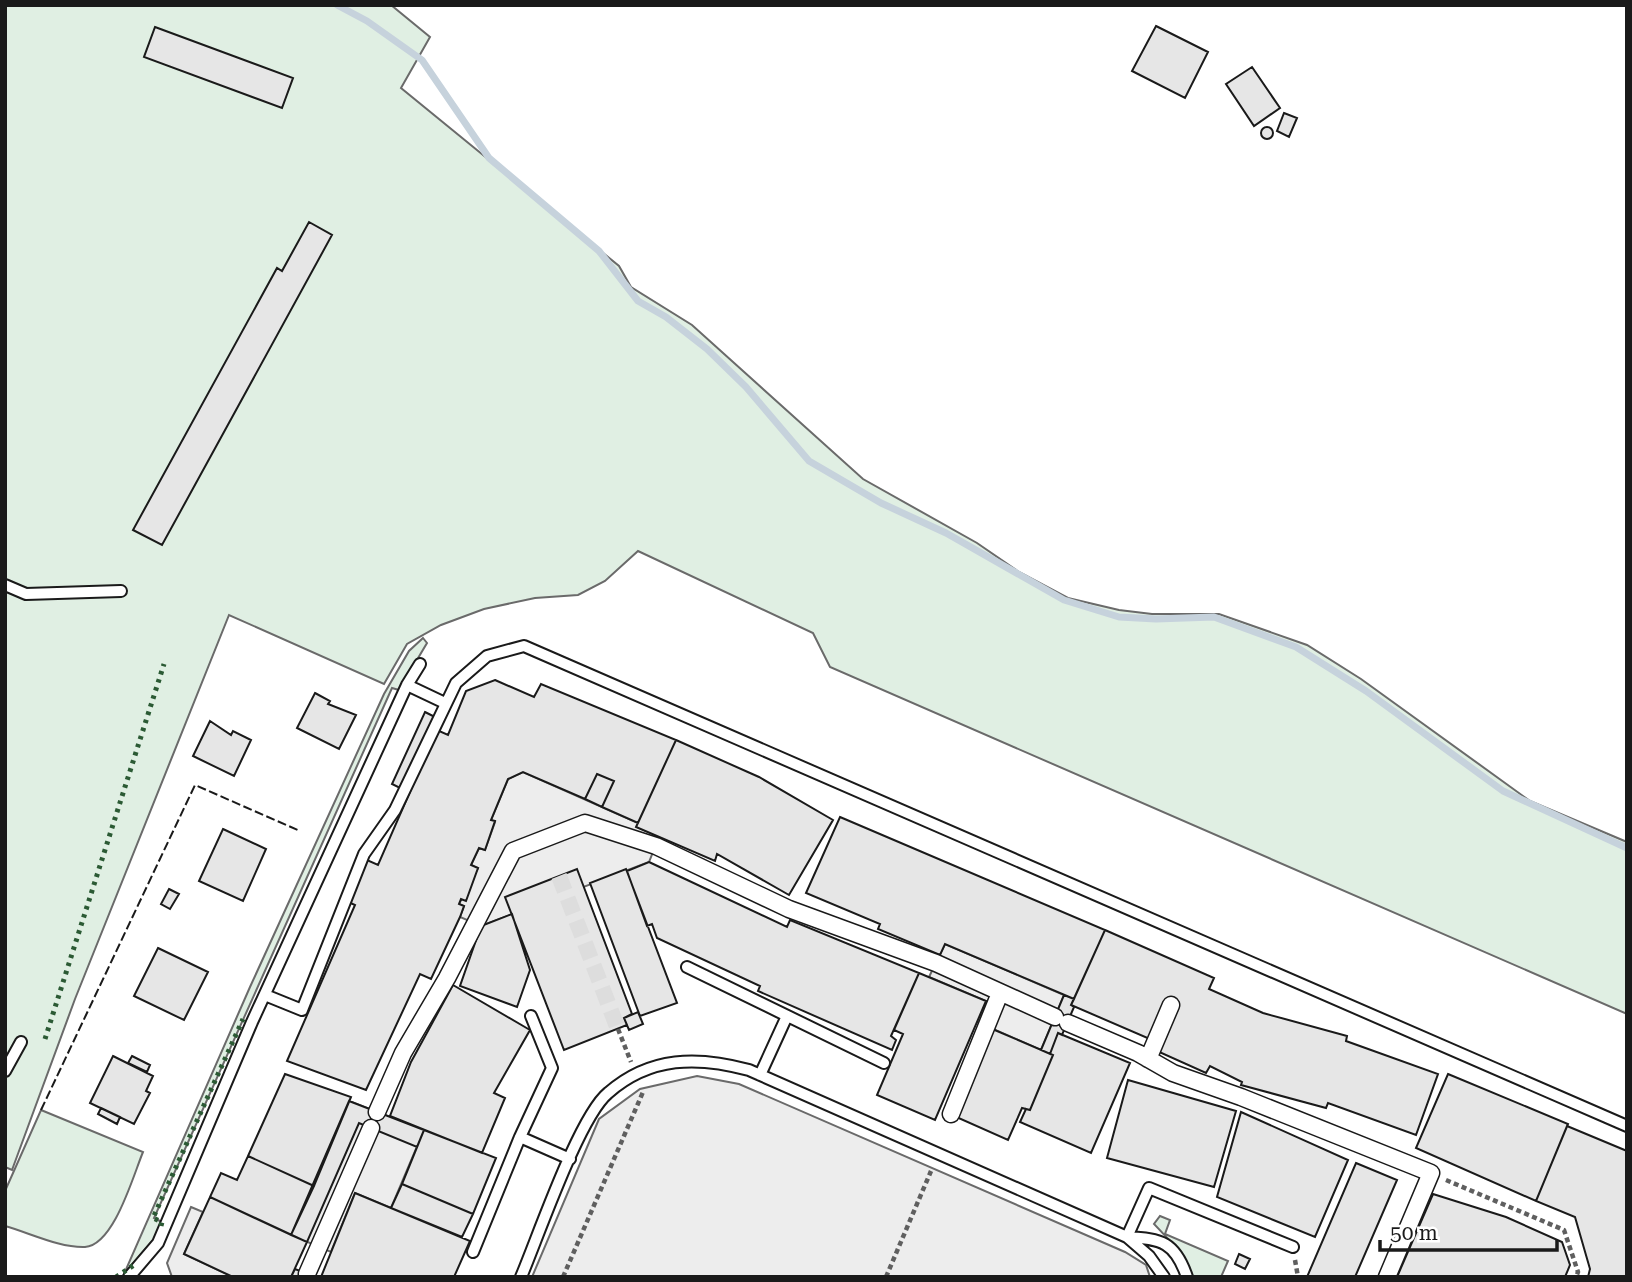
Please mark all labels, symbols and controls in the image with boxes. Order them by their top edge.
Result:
scale bar [1380,1208,1557,1252]
text: 50 m [1390,1221,1438,1245]

